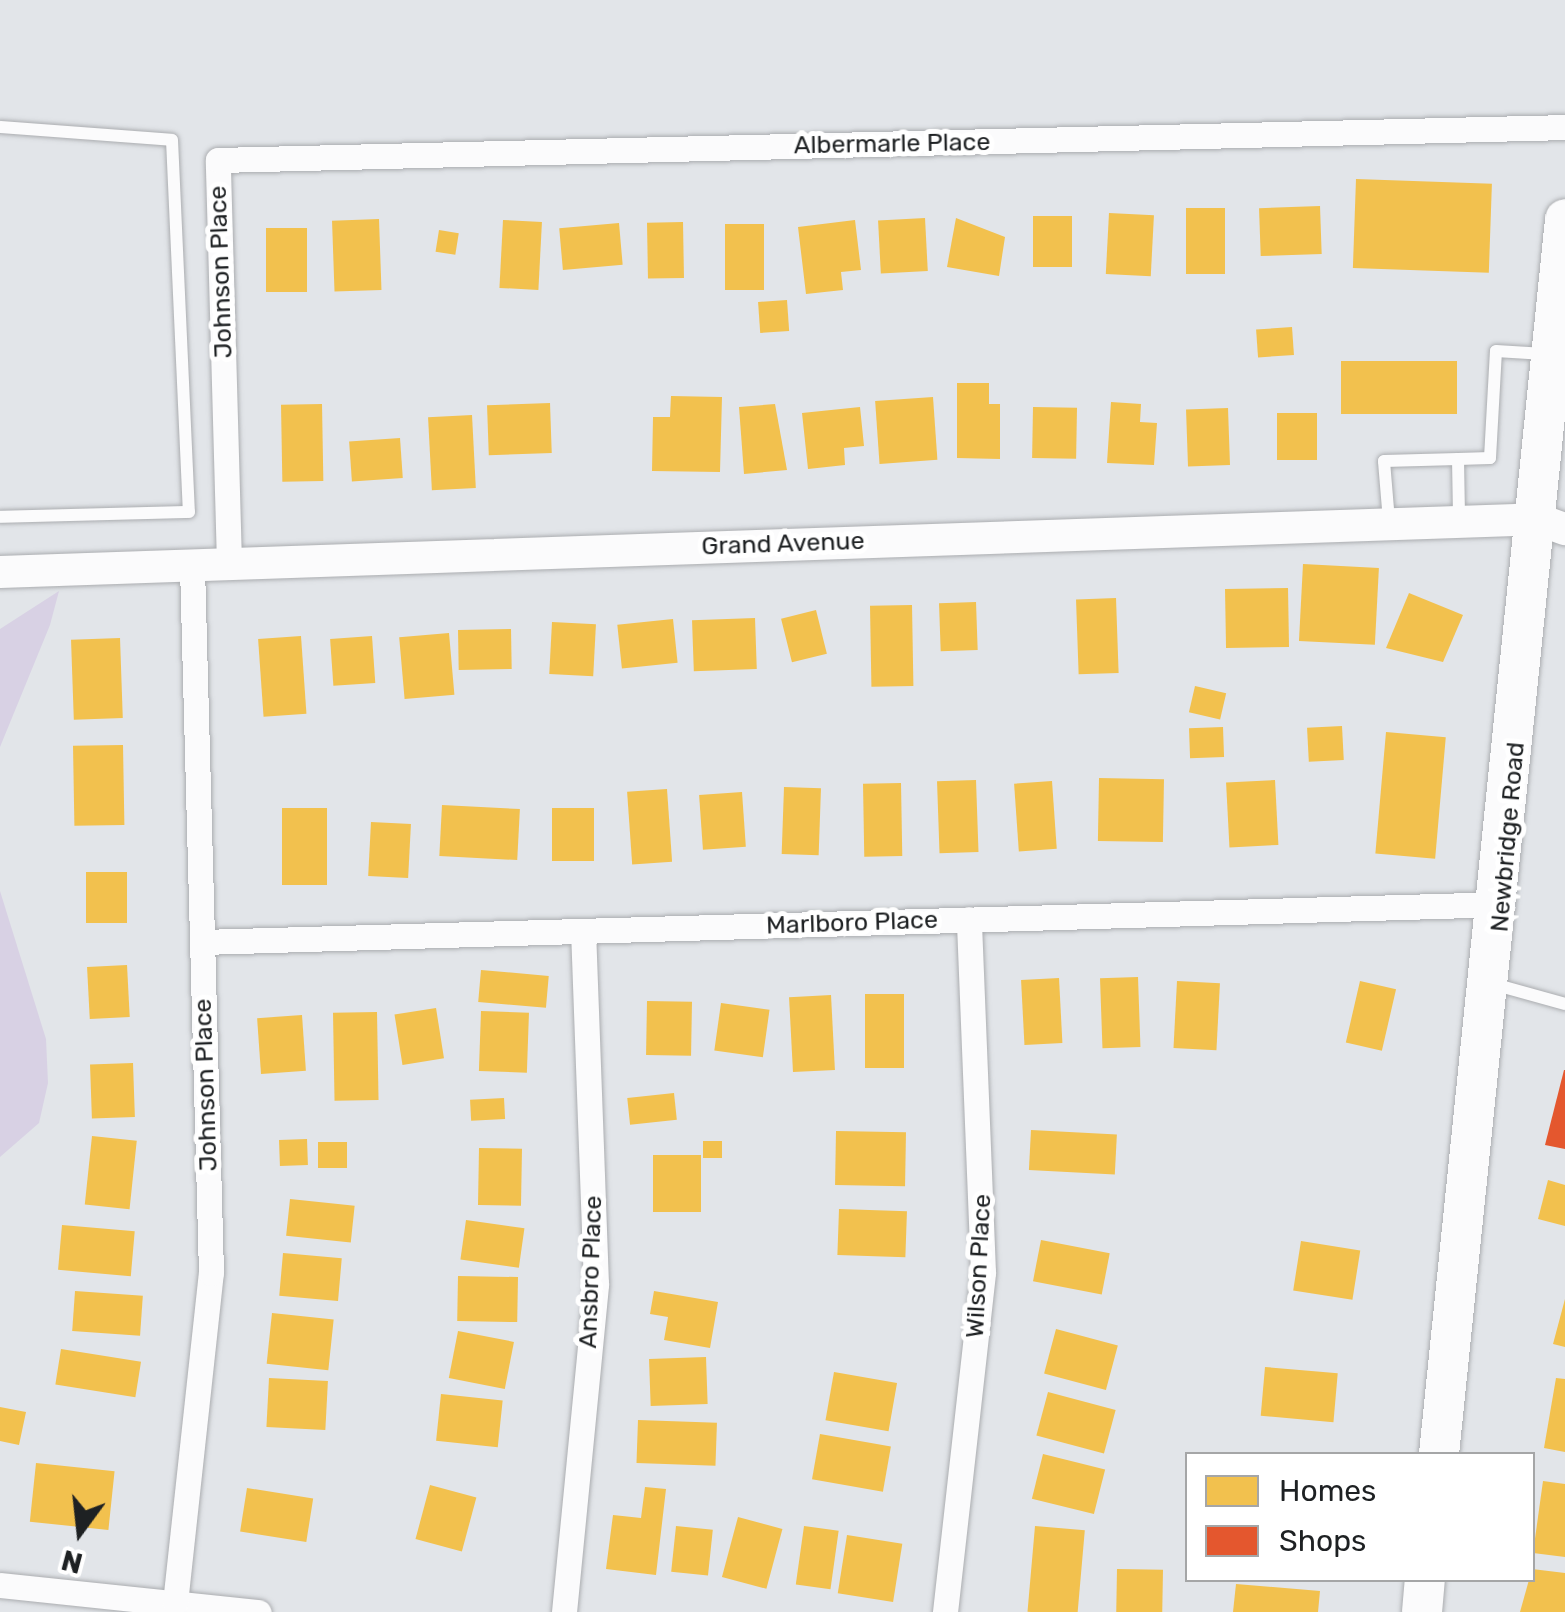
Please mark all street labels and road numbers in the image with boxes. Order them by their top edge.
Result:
street label: Albermarle Place [793,127,991,161]
street label: Johnson Place [203,185,239,359]
street label: Grand Avenue [701,526,865,562]
street label: Newbridge Road [1485,741,1531,933]
street label: Marlboro Place [766,905,938,941]
street label: Johnson Place [188,998,224,1172]
street label: Wilson Place [960,1193,998,1339]
street label: Ansbro Place [573,1195,609,1349]

